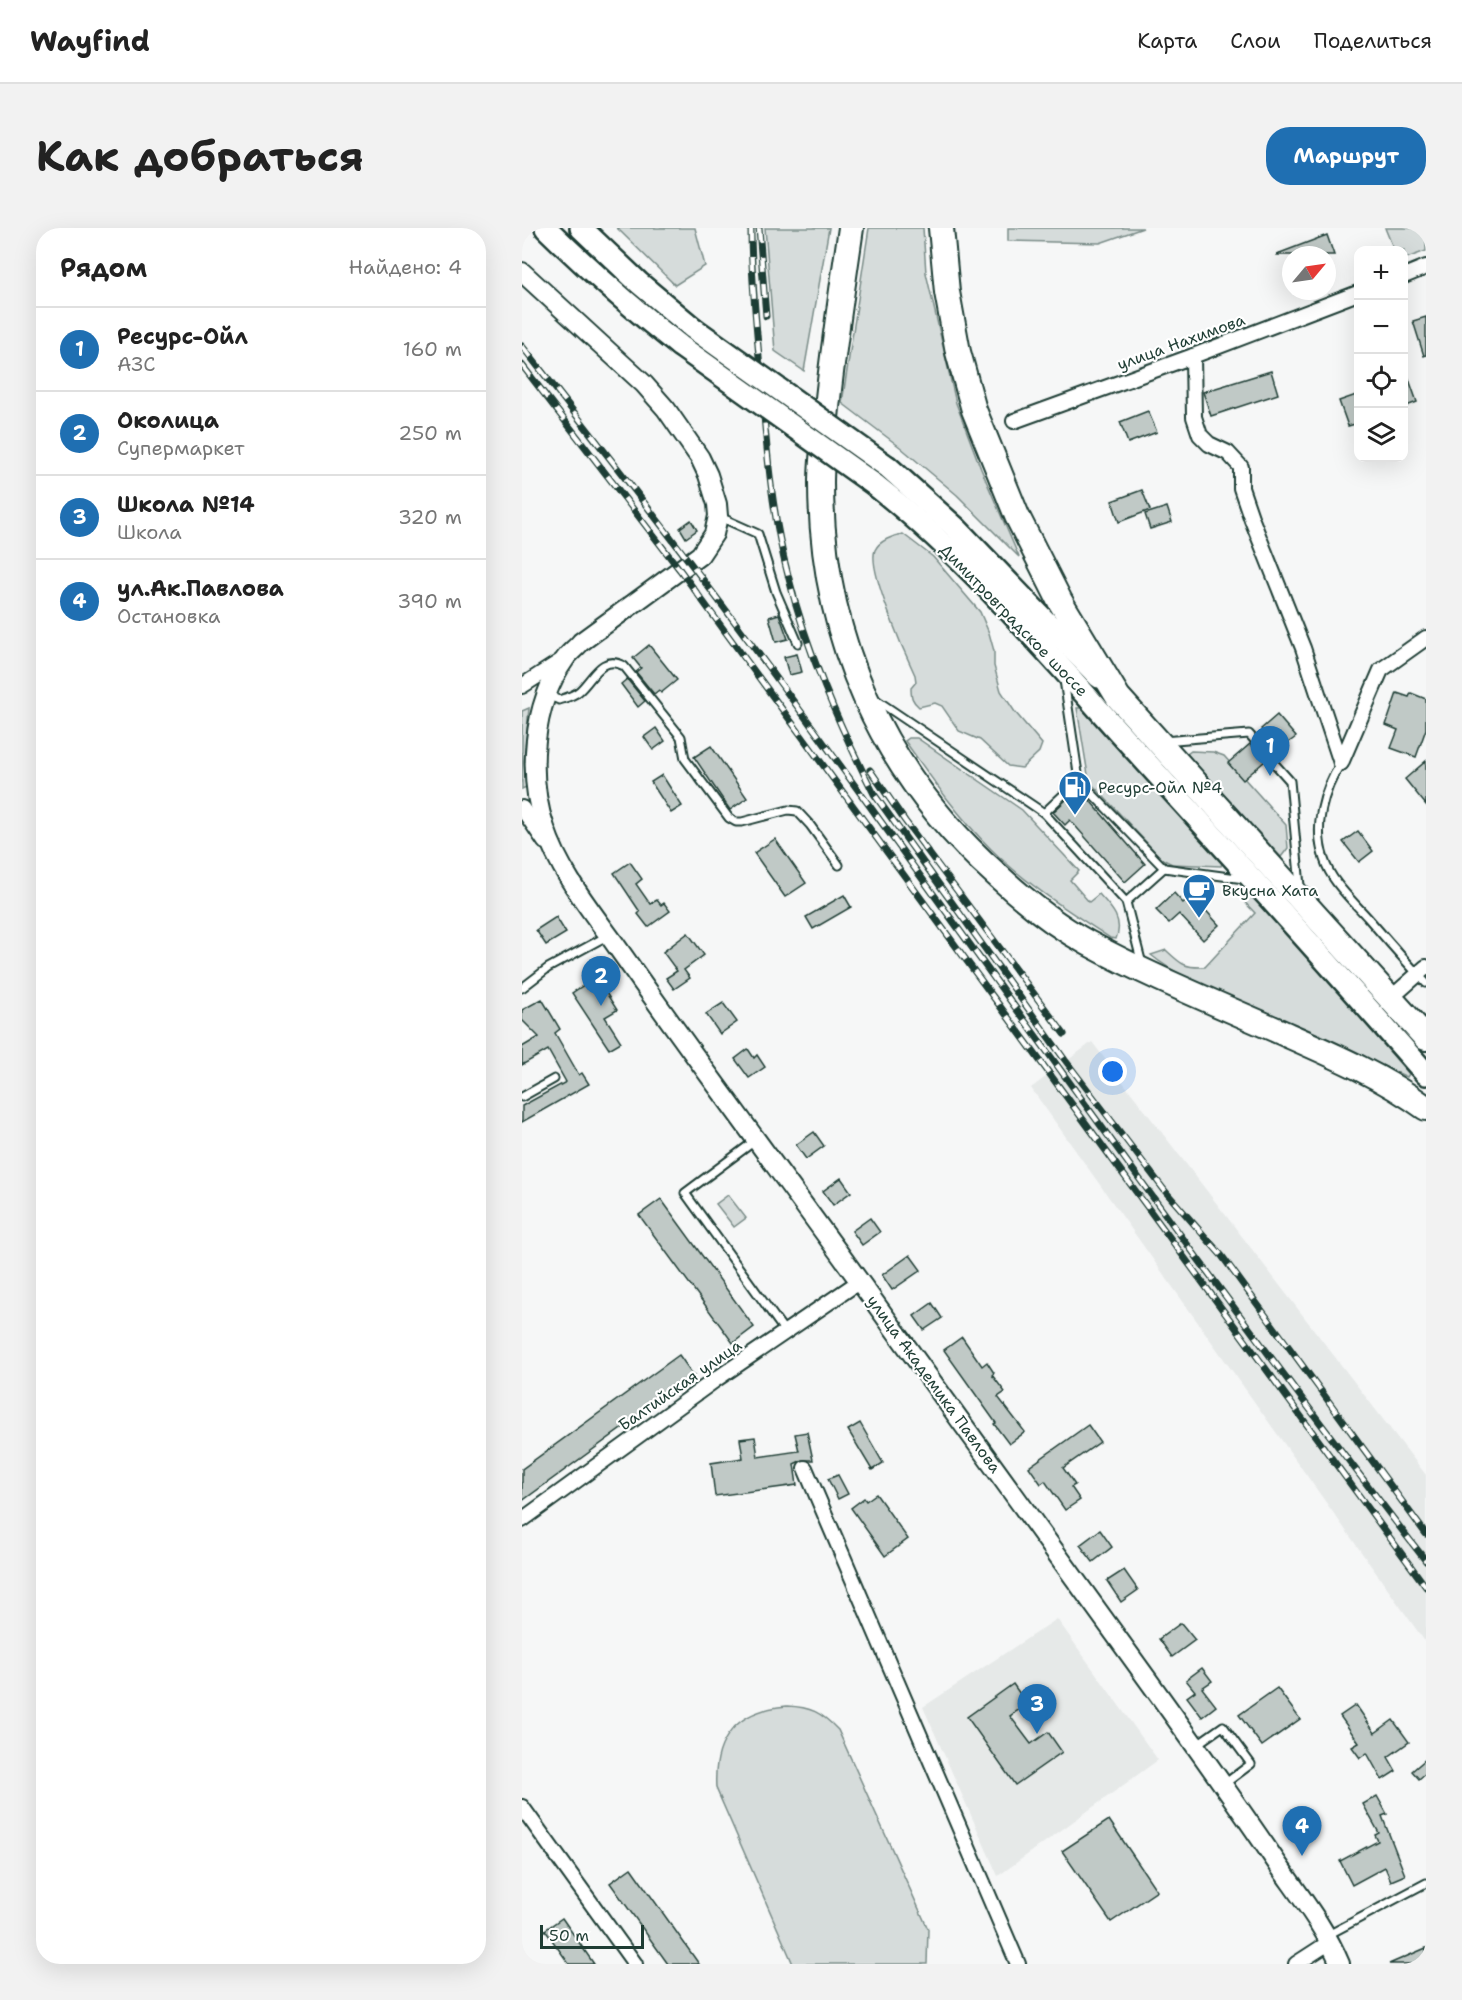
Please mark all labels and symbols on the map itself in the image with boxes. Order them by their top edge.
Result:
north arrow [1282,246,1336,300]
street label: улица Нахимова [1114,309,1248,375]
street label: Димитровградское шоссе [935,539,1093,701]
pin: 1 [1250,726,1290,776]
fuel station icon: Ресурс-Ойл №4 [1057,769,1093,816]
place label: Ресурс-Ойл №4 [1098,777,1222,798]
cafe icon: Вкусна Хата [1181,872,1217,919]
place label: Вкусна Хата [1222,880,1318,901]
pin: 2 [582,956,620,1006]
your location [1098,1057,1127,1086]
street label: улица Академика Павлова [862,1291,1006,1477]
street label: Балтийская улица [614,1335,746,1435]
pin: 3 [1018,1684,1056,1734]
pin: 4 [1282,1806,1322,1856]
scale bar [540,1922,644,1950]

